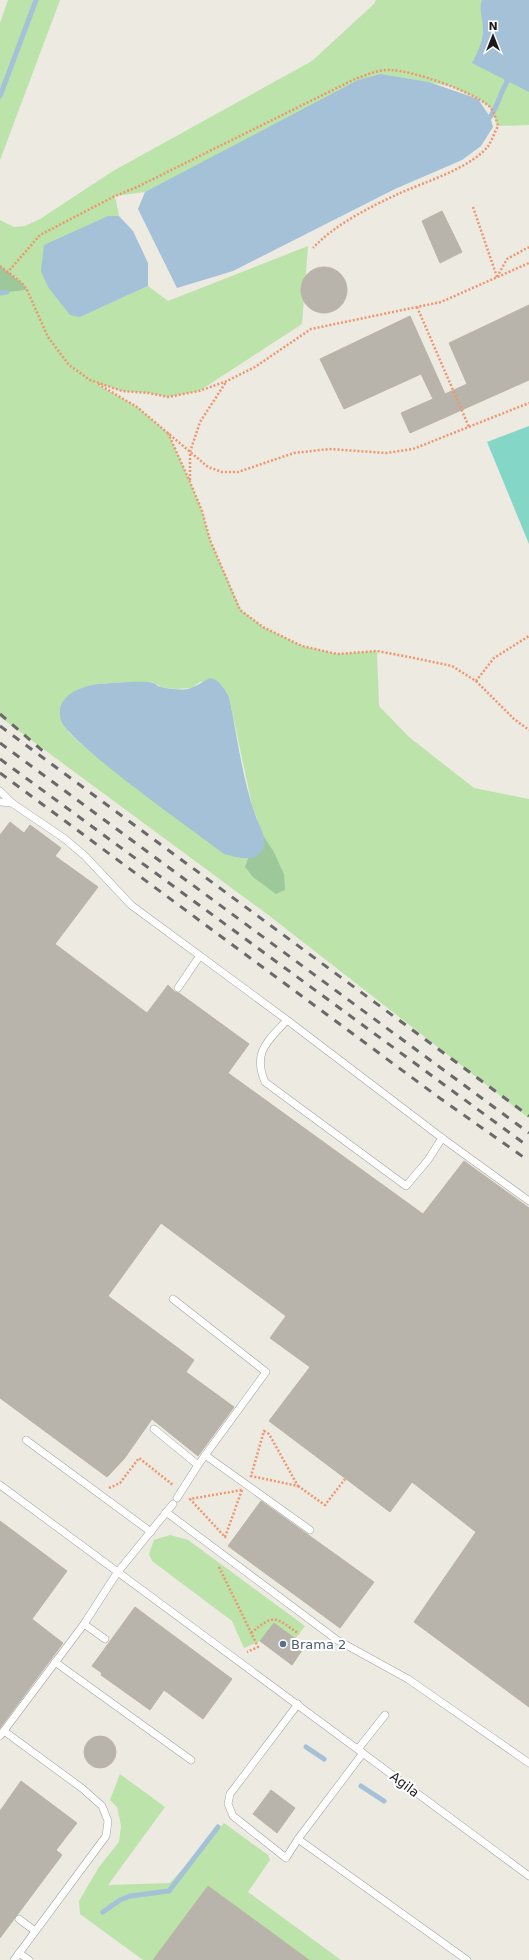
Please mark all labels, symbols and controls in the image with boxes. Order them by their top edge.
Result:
north arrow [473,16,513,56]
text: N [488,20,498,33]
place label: Brama 2 [291,1637,346,1652]
marker: Brama 2 [278,1639,288,1649]
street label: Agila [387,1769,422,1800]

